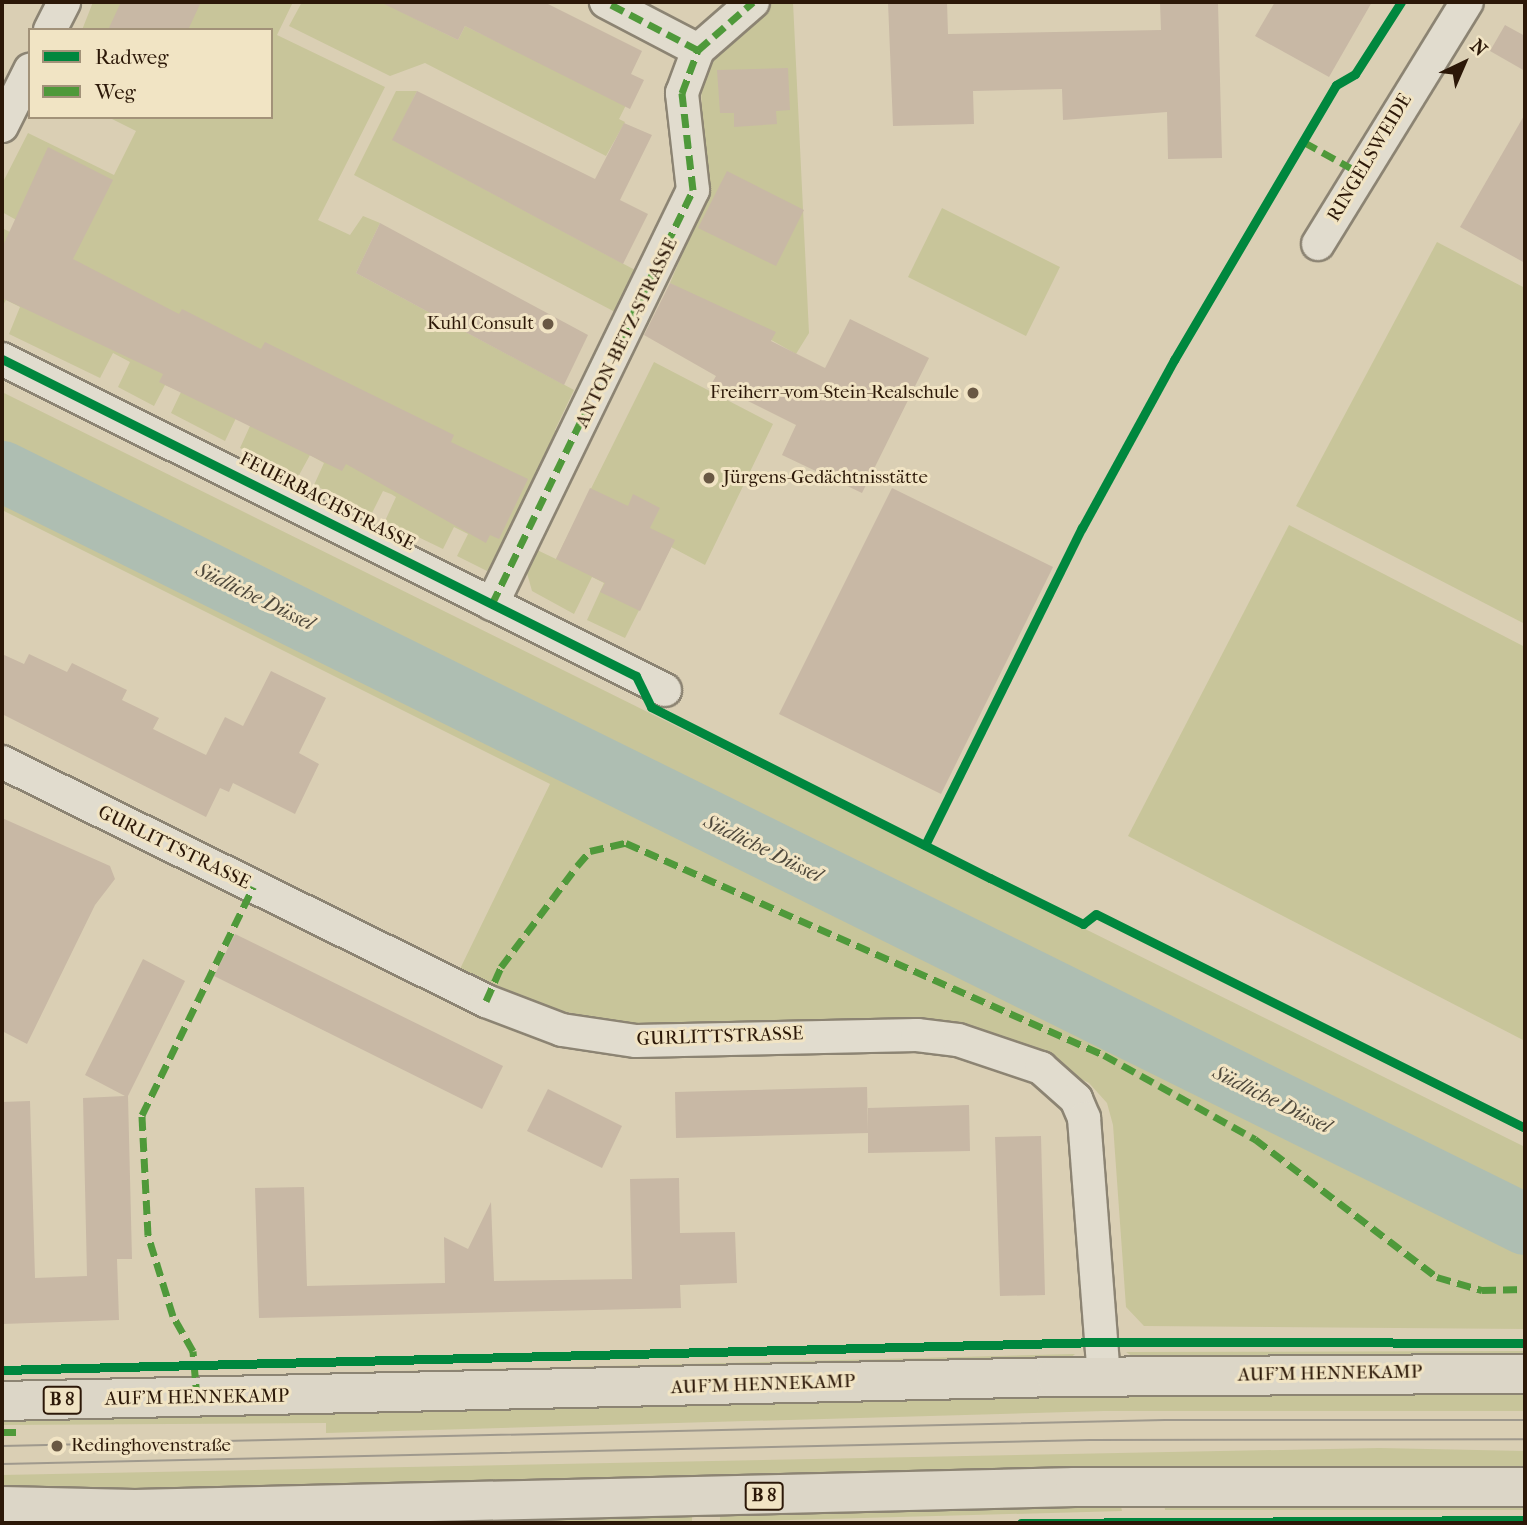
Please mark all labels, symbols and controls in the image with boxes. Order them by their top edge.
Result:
legend [28,28,273,119]
north arrow [1429,28,1499,98]
text: N [1466,35,1491,61]
text: Radweg [95,45,168,69]
text: Weg [95,80,136,104]
street label: RINGELSWEIDE [1323,90,1417,226]
street label: ANTON-BETZ-STRASSE [571,234,683,432]
place label: Kuhl Consult [427,313,534,335]
marker: Kuhl Consult [540,316,556,332]
place label: Freiherr-vom-Stein-Realschule [710,382,959,404]
marker: Freiherr-vom-Stein-Realschule [965,385,981,401]
street label: FEUERBACHSTRASSE [235,448,419,556]
place label: Jürgens-Gedächtnisstätte [723,467,928,489]
marker: Jürgens-Gedächtnisstätte [701,470,717,486]
water label: Südliche Düssel [192,556,318,636]
street label: GURLITTSTRASSE [94,801,254,895]
water label: Südliche Düssel [700,808,826,888]
street label: GURLITTSTRASSE [636,1023,804,1051]
water label: Südliche Düssel [1209,1059,1335,1139]
street label: AUF'M HENNEKAMP [1238,1361,1422,1387]
street label: AUF'M HENNEKAMP [670,1370,856,1400]
street label: AUF'M HENNEKAMP [105,1385,289,1411]
road number: B 8 [41,1386,83,1414]
place label: Redinghovenstraße [71,1435,231,1457]
marker: Redinghovenstraße [49,1438,65,1454]
road number: B 8 [743,1482,785,1511]

